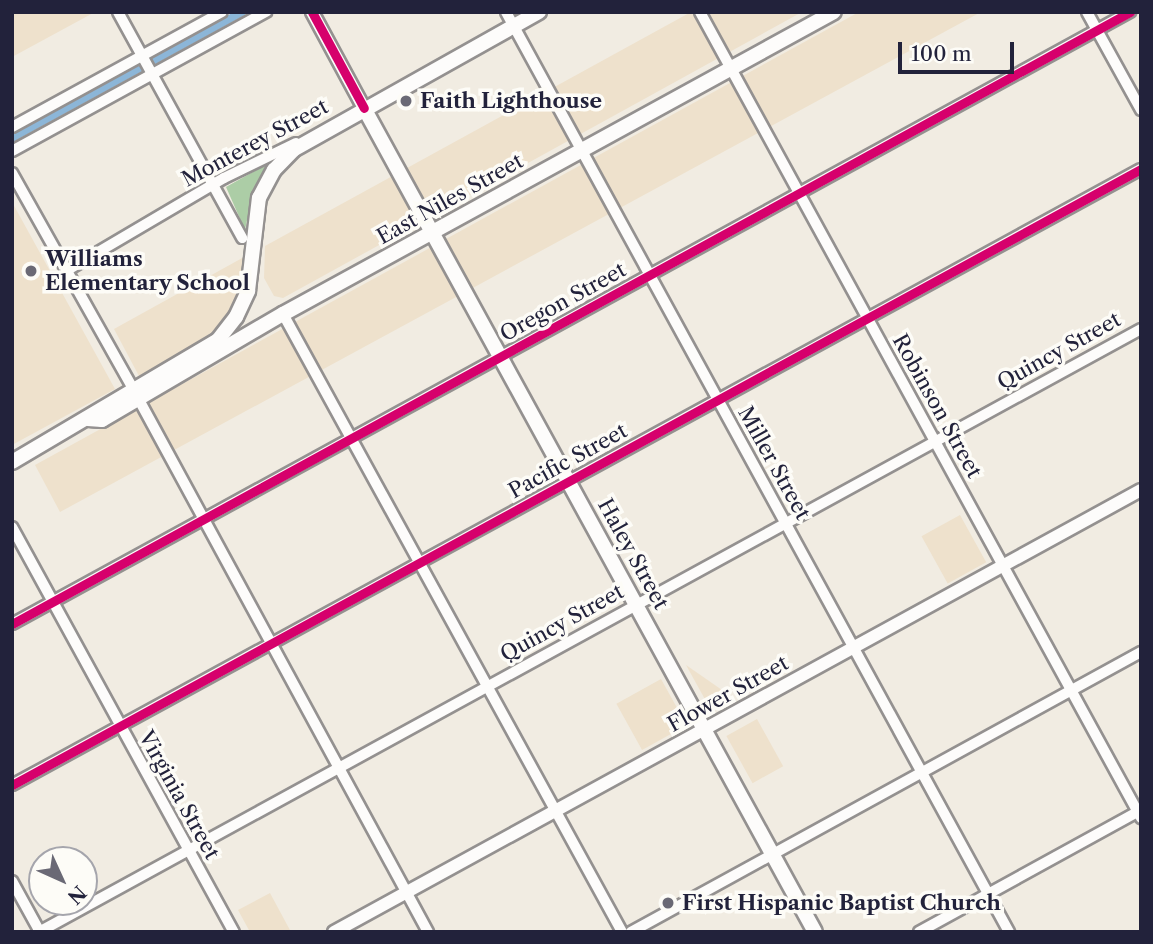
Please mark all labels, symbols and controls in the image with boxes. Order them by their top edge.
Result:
scale bar [901,28,1016,72]
text: 100 m [911,41,972,66]
place label: Faith Lighthouse [420,88,602,114]
marker: Faith Lighthouse [398,93,414,109]
street label: Monterey Street [177,94,333,192]
street label: East Niles Street [372,148,528,250]
place label: Williams Elementary School [45,246,250,296]
street label: Oregon Street [496,257,630,347]
marker: Williams Elementary School [23,263,39,279]
street label: Quincy Street [993,307,1125,395]
street label: Robinson Street [887,330,987,482]
street label: Miller Street [732,402,816,524]
street label: Pacific Street [504,418,632,504]
street label: Haley Street [592,494,674,614]
street label: Quincy Street [496,579,628,667]
street label: Flower Street [663,650,793,738]
street label: Virginia Street [133,726,225,864]
north arrow [28,846,98,916]
text: N [63,881,91,909]
place label: First Hispanic Baptist Church [682,890,1001,916]
marker: First Hispanic Baptist Church [660,895,676,911]

